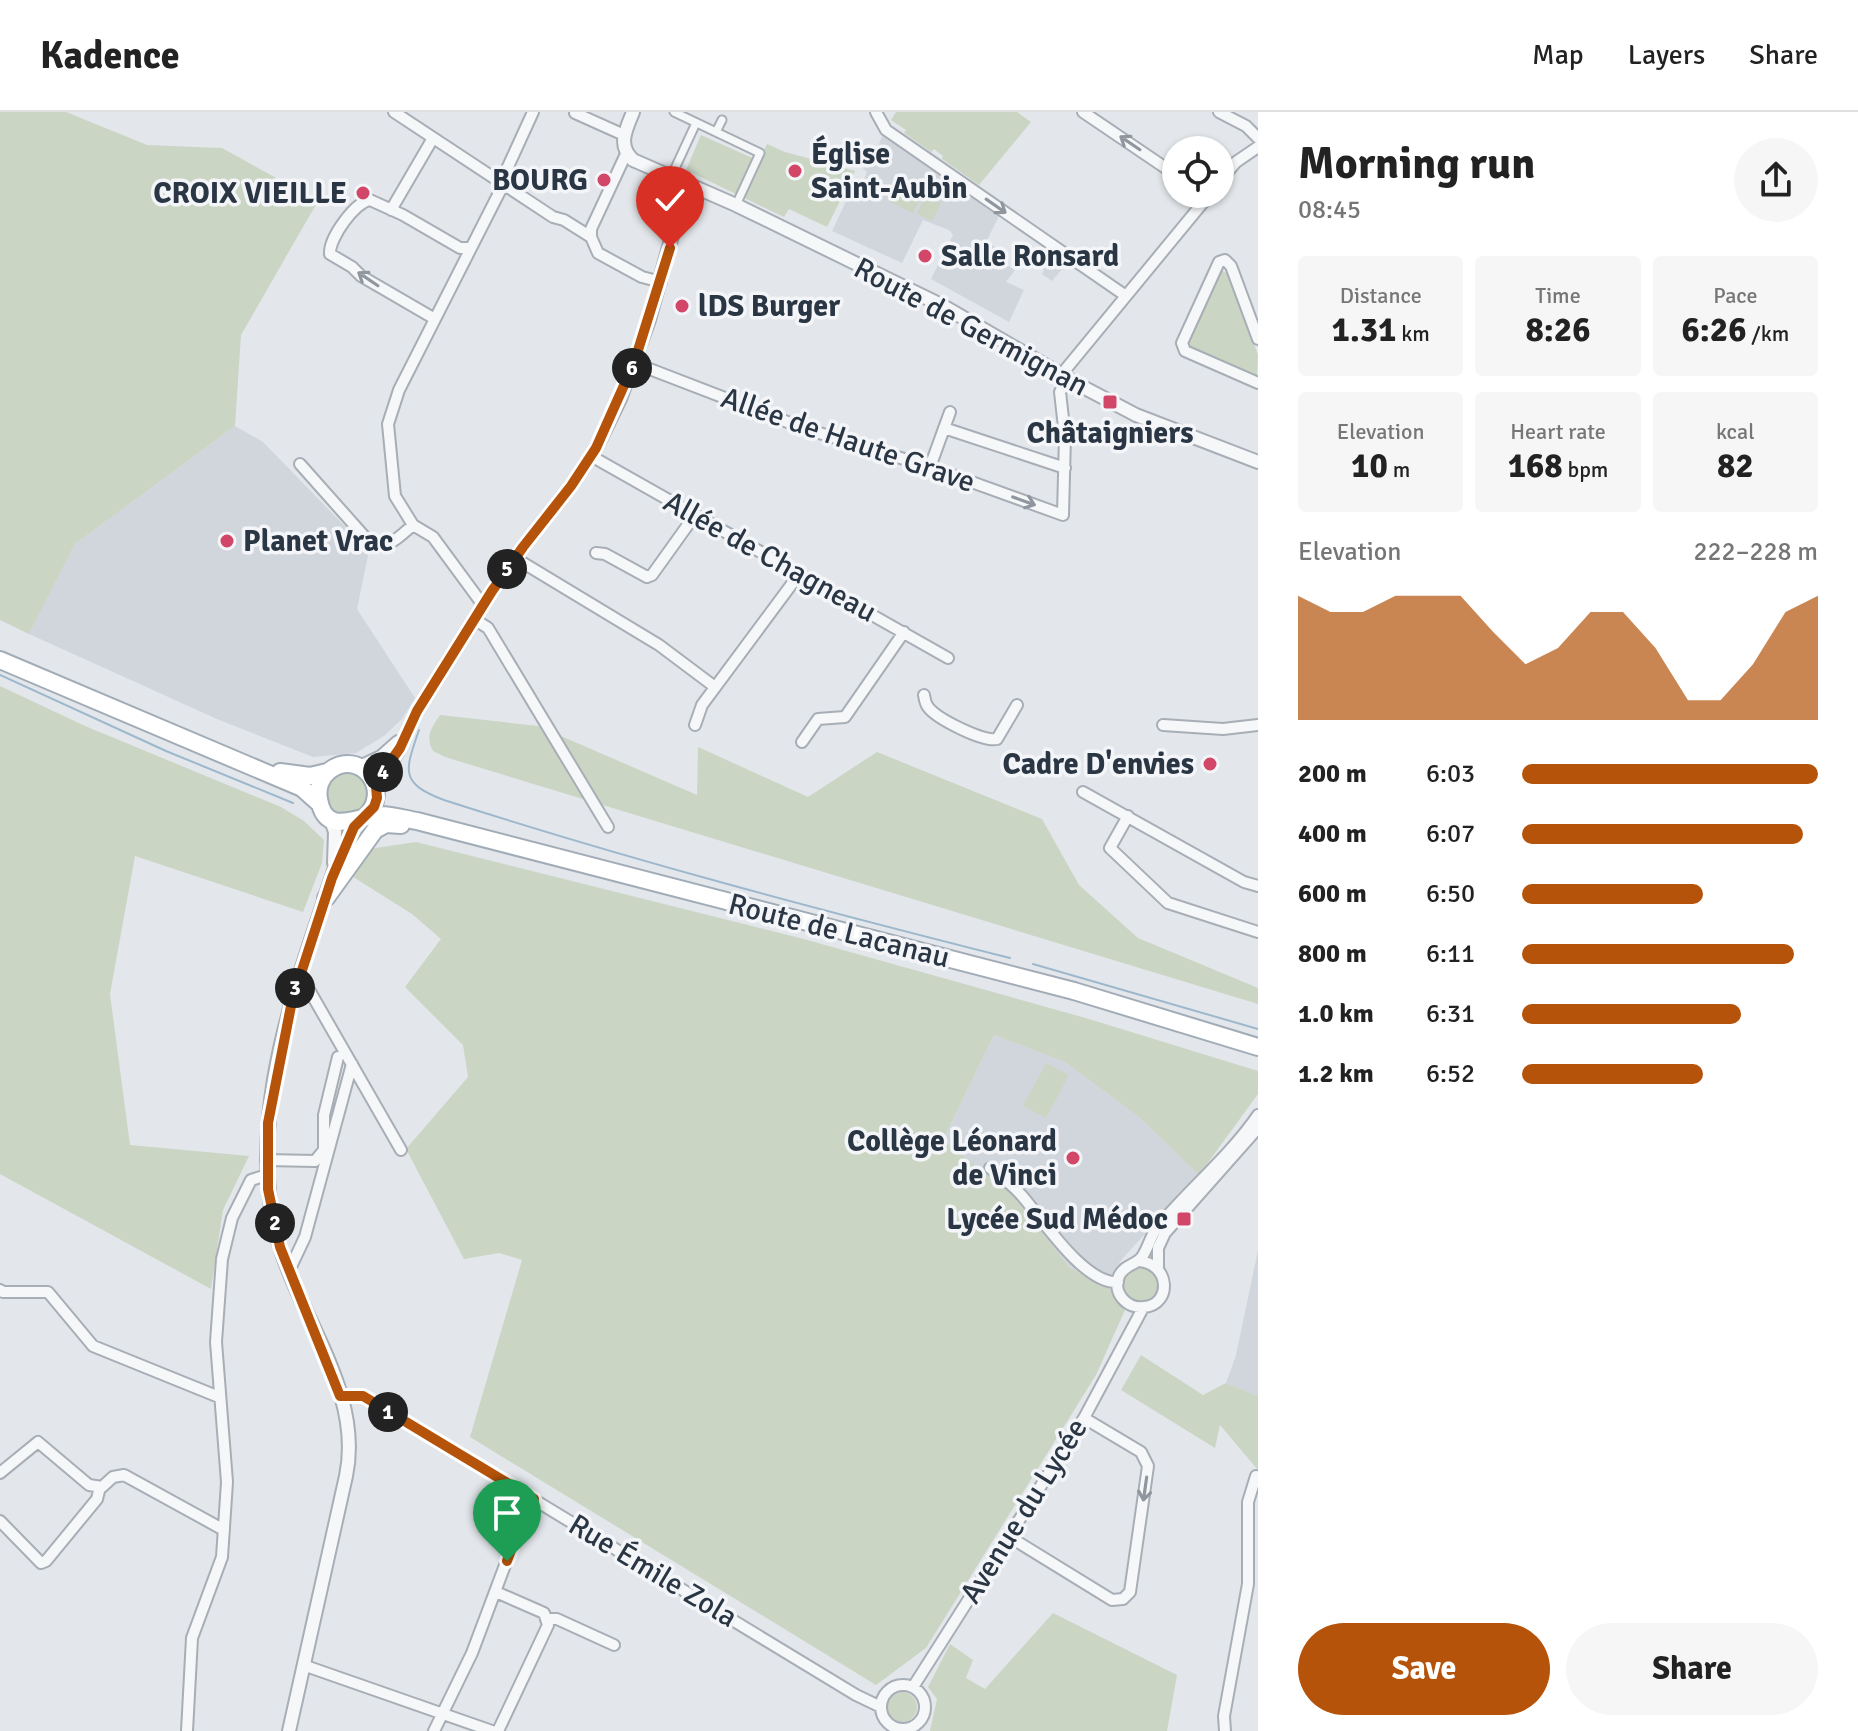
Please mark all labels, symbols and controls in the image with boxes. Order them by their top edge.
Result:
text: Kadence [40,32,180,79]
text: Map [1532,38,1584,72]
text: Layers [1628,38,1705,72]
text: Share [1749,38,1818,72]
place label: Église Saint-Aubin [811,135,968,207]
one-way arrow [1119,135,1141,151]
map controls [1162,136,1234,208]
button: locate [1162,136,1234,208]
text: Morning run [1298,137,1535,191]
button: share [1734,138,1818,222]
place label: BOURG [492,162,588,199]
marker: Église Saint-Aubin [786,162,804,180]
pin [636,166,704,248]
marker: BOURG [595,171,613,189]
place label: CROIX VIEILLE [153,175,347,212]
icon: check [648,178,692,222]
marker: CROIX VIEILLE [354,184,372,202]
text: 08:45 [1298,194,1361,226]
one-way arrow [984,198,1006,214]
place label: Salle Ronsard [941,238,1119,275]
marker: Salle Ronsard [916,247,934,265]
street label: Route de Germignan [847,250,1095,404]
one-way arrow [357,271,379,287]
text: Distance [1340,282,1422,309]
text: Time [1535,282,1581,309]
text: Pace [1713,282,1757,309]
place label: lDS Burger [698,288,840,325]
marker: lDS Burger [673,297,691,315]
text: 1.31 [1332,309,1396,351]
text: 8:26 [1525,309,1591,351]
text: 6:26 [1681,309,1747,351]
text: km [1396,320,1430,347]
text: /km [1747,320,1789,347]
pin: 6 [612,348,652,388]
text: 6 [626,354,638,381]
street label: Allée de Haute Grave [716,379,980,501]
marker: Châtaigniers [1101,393,1119,411]
place label: Châtaigniers [1027,415,1193,452]
text: Elevation [1337,418,1424,445]
text: Heart rate [1510,418,1606,445]
text: kcal [1716,418,1755,445]
text: 10 [1351,445,1388,487]
text: 168 [1508,445,1563,487]
text: 82 [1717,445,1754,487]
text: m [1388,456,1410,483]
text: bpm [1563,456,1608,483]
street label: Allée de Chagneau [657,483,883,631]
one-way arrow [1011,494,1036,509]
place label: Planet Vrac [243,523,393,560]
marker: Planet Vrac [218,532,236,550]
text: Elevation [1298,536,1402,568]
text: 222–228 m [1694,536,1818,568]
pin: 5 [487,549,527,589]
text: 5 [501,555,513,582]
place label: Cadre D'envies [1003,746,1194,783]
pin: 4 [363,752,403,792]
marker: Cadre D'envies [1201,755,1219,773]
text: 4 [377,758,389,785]
text: 200 m [1298,758,1367,790]
text: 6:03 [1426,758,1475,790]
text: 400 m [1298,818,1367,850]
text: 6:07 [1426,818,1475,850]
text: 600 m [1298,878,1367,910]
text: 6:50 [1426,878,1475,910]
street label: Route de Lacanau [725,886,953,976]
text: 800 m [1298,938,1367,970]
text: 6:11 [1426,938,1475,970]
pin: 3 [275,968,315,1008]
text: 3 [289,974,301,1001]
text: 1.0 km [1298,998,1374,1030]
text: 6:31 [1426,998,1475,1030]
text: 1.2 km [1298,1058,1374,1090]
text: 6:52 [1426,1058,1475,1090]
place label: Collège Léonard de Vinci [847,1123,1057,1194]
marker: Collège Léonard de Vinci [1064,1149,1082,1167]
place label: Lycée Sud Médoc [946,1201,1168,1238]
pin: 2 [255,1203,295,1243]
text: 2 [269,1209,281,1236]
marker: Lycée Sud Médoc [1175,1210,1193,1228]
pin: 1 [368,1392,408,1432]
text: 1 [382,1398,394,1425]
street label: Avenue du Lycée [952,1412,1096,1610]
one-way arrow [1137,1476,1152,1502]
pin [473,1479,541,1561]
icon: arrive [485,1491,529,1535]
street label: Rue Émile Zola [562,1506,744,1636]
button: Save [1298,1623,1550,1715]
button: Share [1566,1623,1818,1715]

